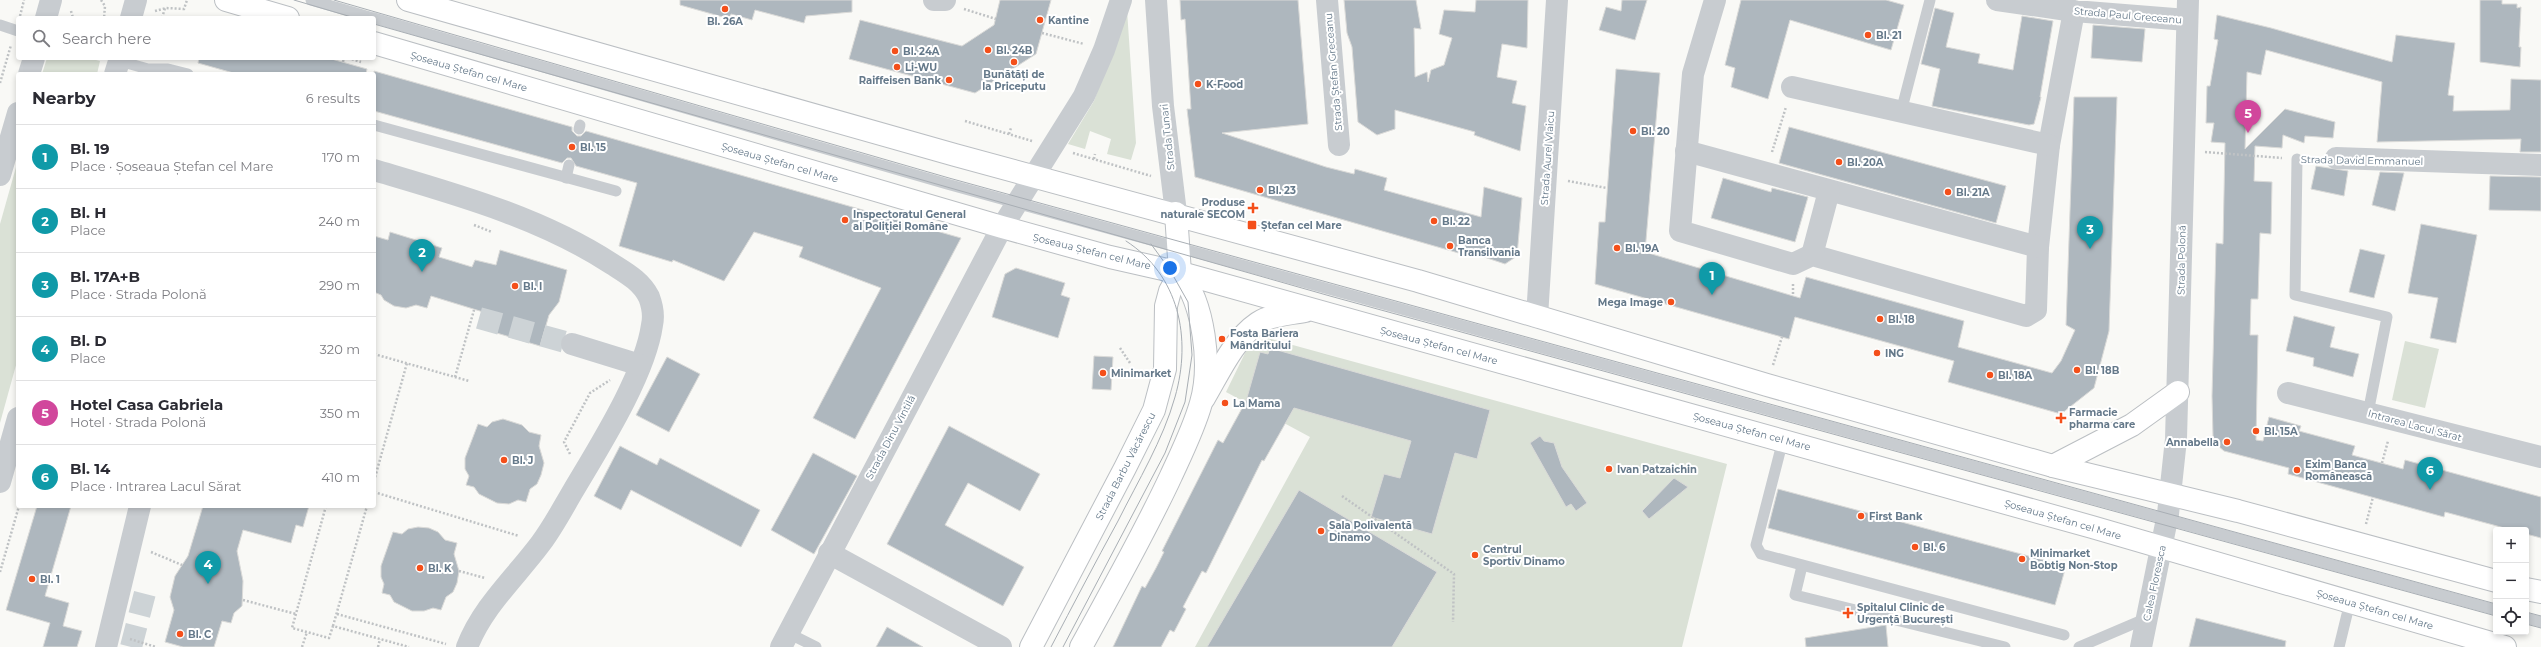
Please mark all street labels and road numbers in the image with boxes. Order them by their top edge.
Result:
street label: Strada Paul Greceanu [2073,4,2183,27]
street label: Strada Ștefan Greceanu [1322,13,1345,131]
street label: Șoseaua Ștefan cel Mare [409,49,529,94]
street label: Strada Tunari [1158,103,1177,171]
street label: Strada Aurel Vlaicu [1538,110,1557,206]
street label: Șoseaua Ștefan cel Mare [720,140,840,185]
street label: Strada David Emmanuel [2301,153,2423,168]
street label: Strada Polonă [2174,225,2189,295]
street label: Șoseaua Ștefan cel Mare [1031,231,1152,272]
street label: Șoseaua Ștefan cel Mare [1379,324,1499,367]
street label: Strada Dinu Vintilă [863,393,918,482]
street label: Intrarea Lacul Sărat [2366,407,2463,444]
street label: Strada Barbu Văcărescu [1093,410,1158,522]
street label: Șoseaua Ștefan cel Mare [1692,410,1812,453]
street label: Șoseaua Ștefan cel Mare [2003,497,2123,542]
street label: Calea Floreasca [2140,544,2169,622]
street label: Șoseaua Ștefan cel Mare [2315,587,2435,632]

